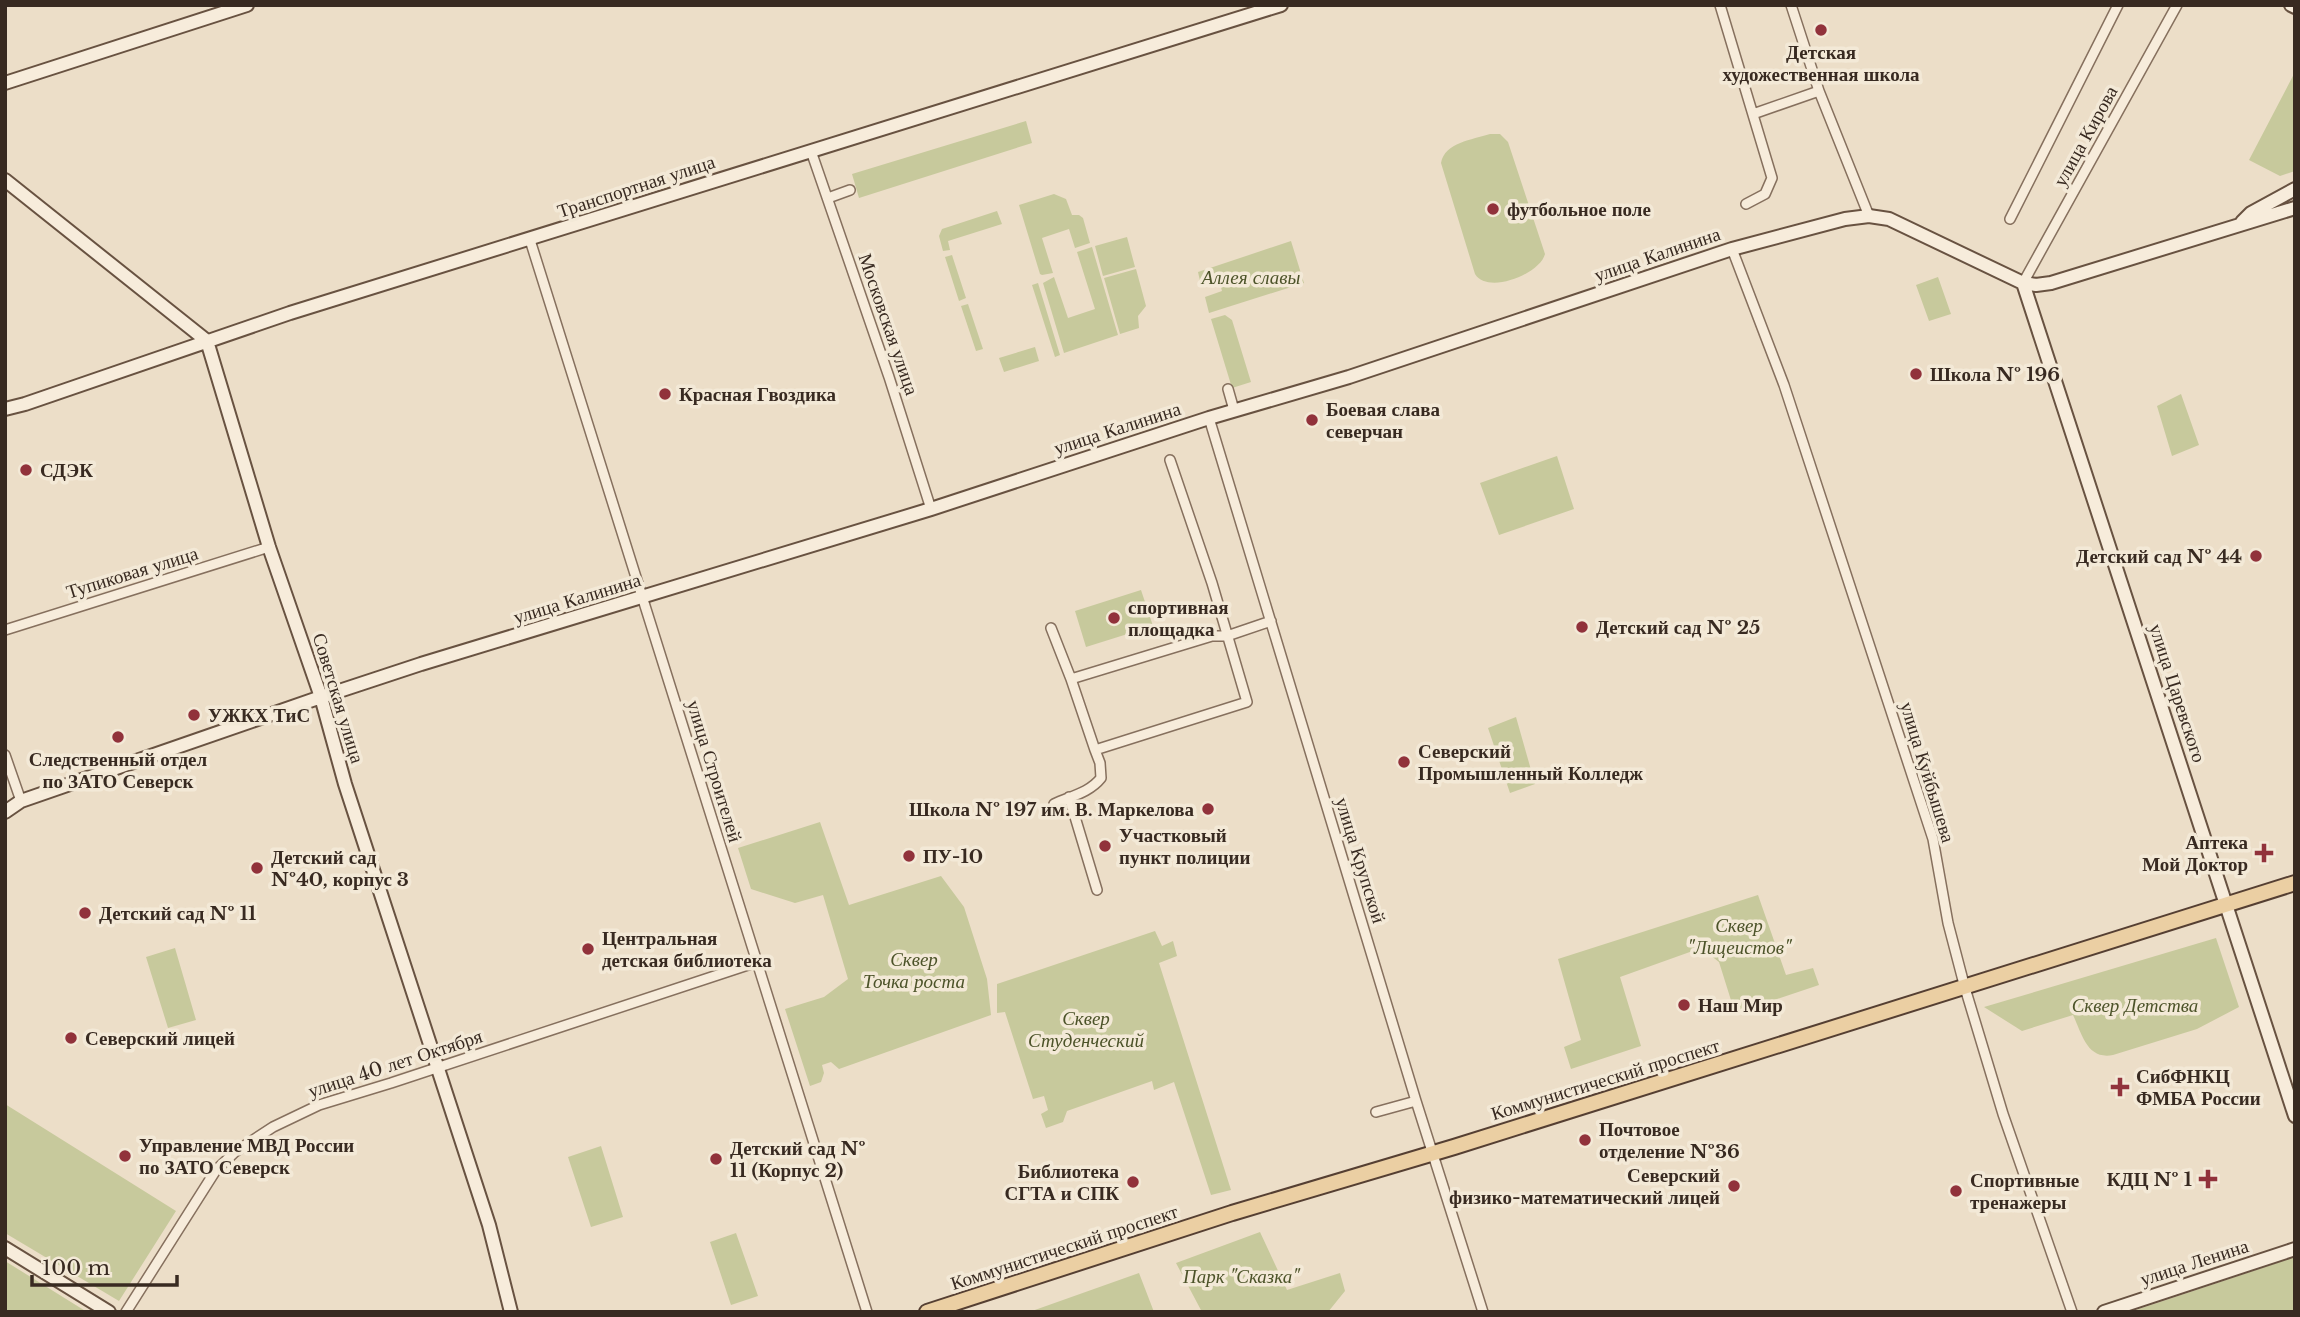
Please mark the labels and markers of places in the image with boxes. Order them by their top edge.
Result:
marker: Детская художественная школа [1813,22,1829,38]
place label: Детская художественная школа [1722,41,1920,86]
place label: футбольное поле [1507,198,1651,221]
marker: футбольное поле [1485,201,1501,217]
place label: Школа № 196 [1930,363,2060,386]
marker: Школа № 196 [1908,366,1924,382]
place label: Красная Гвоздика [679,383,837,406]
marker: Красная Гвоздика [657,386,673,402]
place label: Боевая слава северчан [1326,398,1440,443]
marker: Боевая слава северчан [1304,412,1320,428]
place label: СДЭК [40,459,93,482]
marker: СДЭК [18,462,34,478]
place label: Детский сад № 44 [2076,545,2242,568]
marker: Детский сад № 44 [2248,548,2264,564]
place label: спортивная площадка [1128,596,1228,641]
marker: спортивная площадка [1106,610,1122,626]
place label: Детский сад № 25 [1596,616,1760,639]
marker: Детский сад № 25 [1574,619,1590,635]
place label: УЖКХ ТиС [208,704,310,727]
marker: УЖКХ ТиС [186,707,202,723]
marker: Следственный отдел по ЗАТО Северск [110,729,126,745]
place label: Северский Промышленный Колледж [1418,740,1643,785]
place label: Следственный отдел по ЗАТО Северск [29,748,208,793]
marker: Северский Промышленный Колледж [1396,754,1412,770]
place label: Школа № 197 им. В. Маркелова [909,798,1194,821]
marker: Школа № 197 им. В. Маркелова [1200,801,1216,817]
place label: Участковый пункт полиции [1119,824,1250,869]
place label: Аптека Мой Доктор [2142,831,2248,876]
marker: Участковый пункт полиции [1097,838,1113,854]
marker: Аптека Мой Доктор [2254,843,2274,863]
place label: ПУ-10 [923,845,983,868]
place label: Детский сад №40, корпус 3 [271,846,409,891]
marker: ПУ-10 [901,848,917,864]
marker: Детский сад №40, корпус 3 [249,860,265,876]
place label: Детский сад № 11 [99,902,256,925]
marker: Детский сад № 11 [77,905,93,921]
place label: Центральная детская библиотека [602,927,772,972]
marker: Центральная детская библиотека [580,941,596,957]
place label: Наш Мир [1698,994,1783,1017]
marker: Наш Мир [1676,997,1692,1013]
place label: Северский лицей [85,1027,235,1050]
marker: Северский лицей [63,1030,79,1046]
place label: СибФНКЦ ФМБА России [2136,1065,2261,1110]
marker: СибФНКЦ ФМБА России [2110,1077,2130,1097]
place label: Почтовое отделение №36 [1599,1118,1740,1163]
marker: Почтовое отделение №36 [1577,1132,1593,1148]
place label: Управление МВД России по ЗАТО Северск [139,1134,354,1179]
place label: Детский сад № 11 (Корпус 2) [730,1137,866,1182]
marker: Управление МВД России по ЗАТО Северск [117,1148,133,1164]
marker: Детский сад № 11 (Корпус 2) [708,1151,724,1167]
place label: Библиотека СГТА и СПК [1004,1160,1119,1205]
place label: Северский физико-математический лицей [1449,1164,1720,1209]
place label: КДЦ № 1 [2107,1168,2192,1191]
place label: Спортивные тренажеры [1970,1169,2079,1214]
marker: КДЦ № 1 [2198,1169,2218,1189]
marker: Библиотека СГТА и СПК [1125,1174,1141,1190]
marker: Северский физико-математический лицей [1726,1178,1742,1194]
marker: Спортивные тренажеры [1948,1183,1964,1199]

